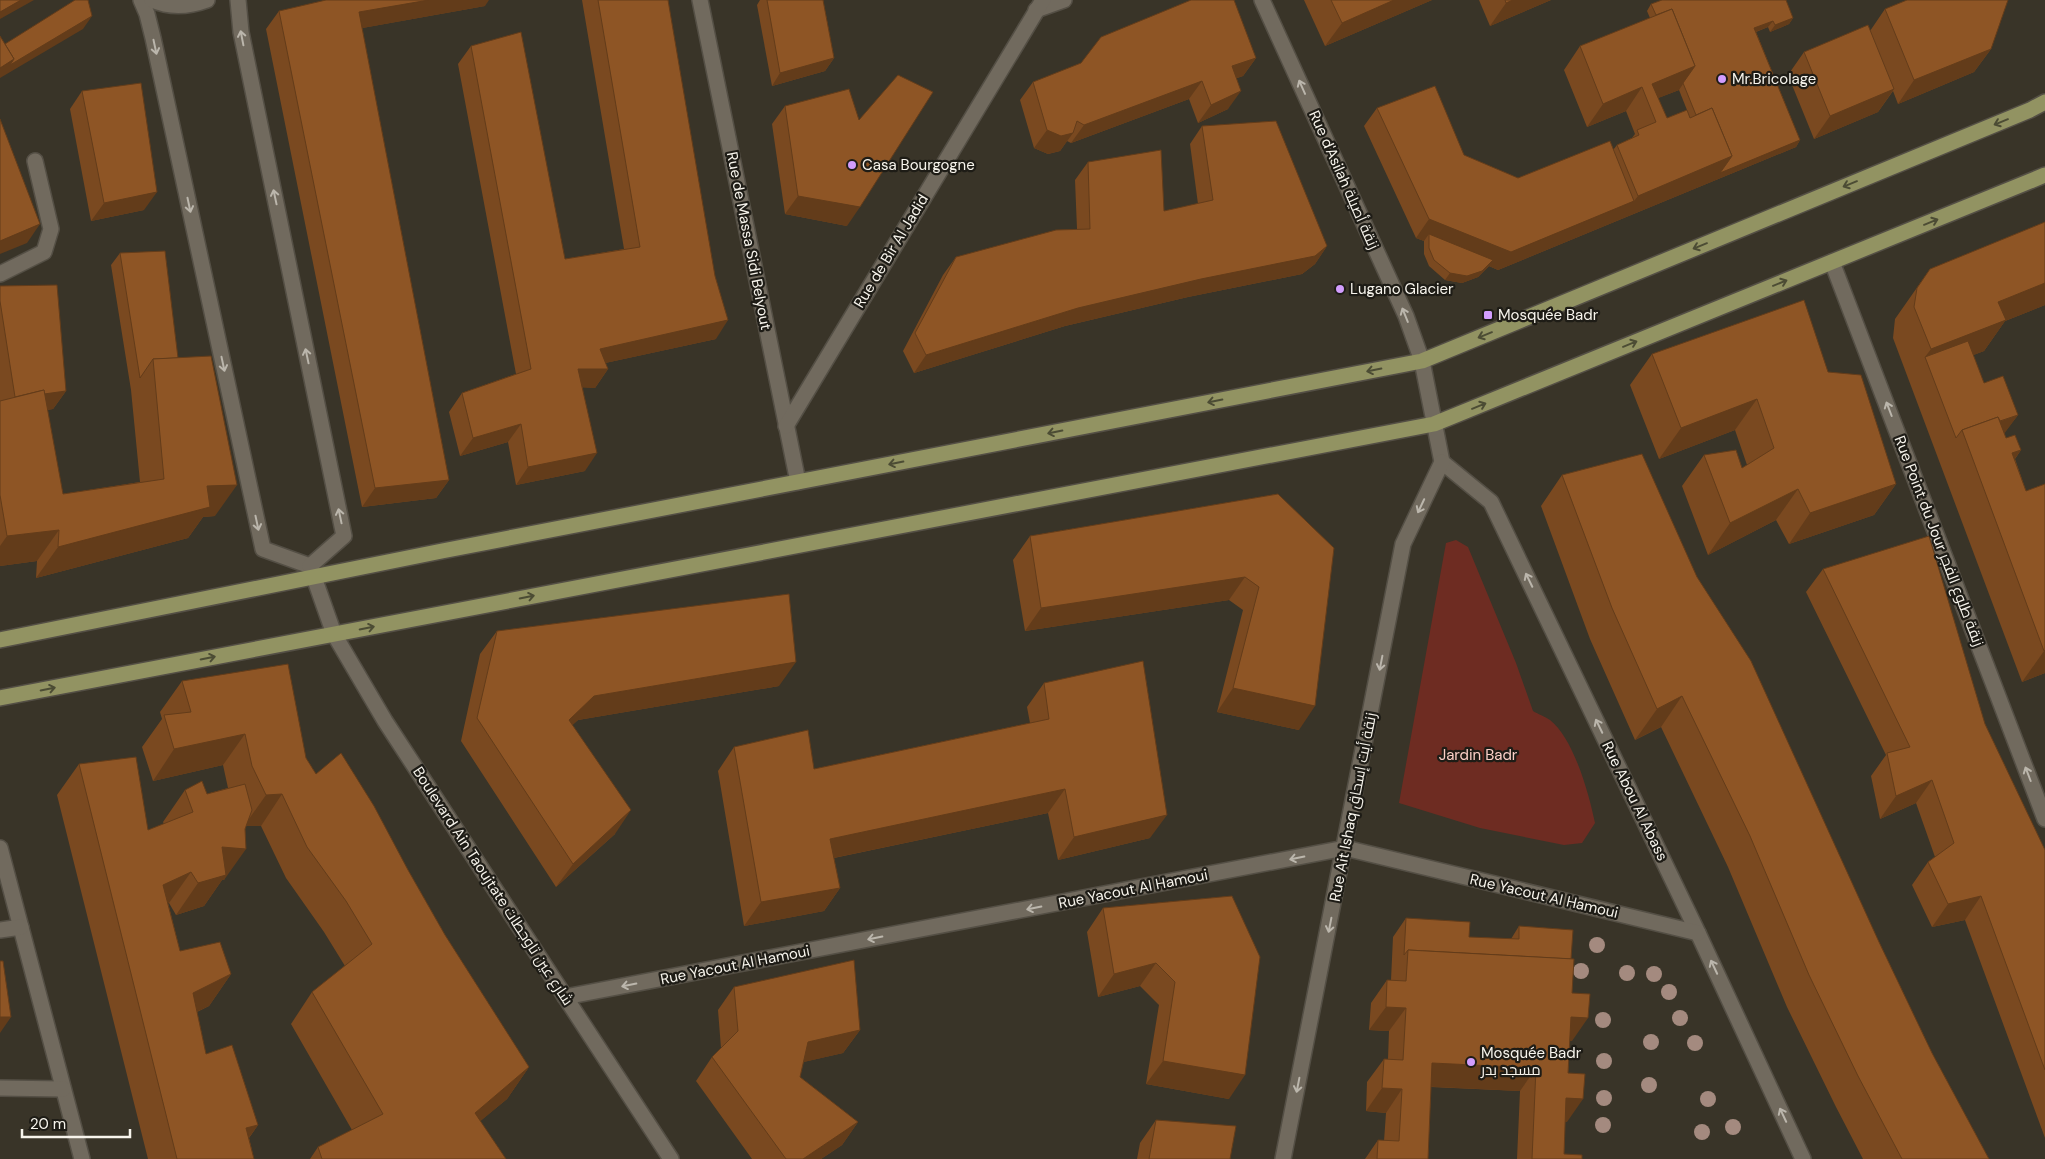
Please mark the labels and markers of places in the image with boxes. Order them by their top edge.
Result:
place label: Mr.Bricolage [1732,69,1816,89]
marker: Mr.Bricolage [1716,73,1728,85]
place label: Casa Bourgogne [862,155,975,175]
marker: Casa Bourgogne [846,159,858,171]
place label: Lugano Glacier [1350,279,1454,299]
marker: Lugano Glacier [1334,283,1346,295]
place label: Mosquée Badr [1498,305,1599,325]
marker: Mosquée Badr [1482,309,1494,321]
place label: Mosquée Badr مسجد بدر [1480,1043,1582,1080]
marker: Mosquée Badr مسجد بدر [1465,1056,1477,1068]

